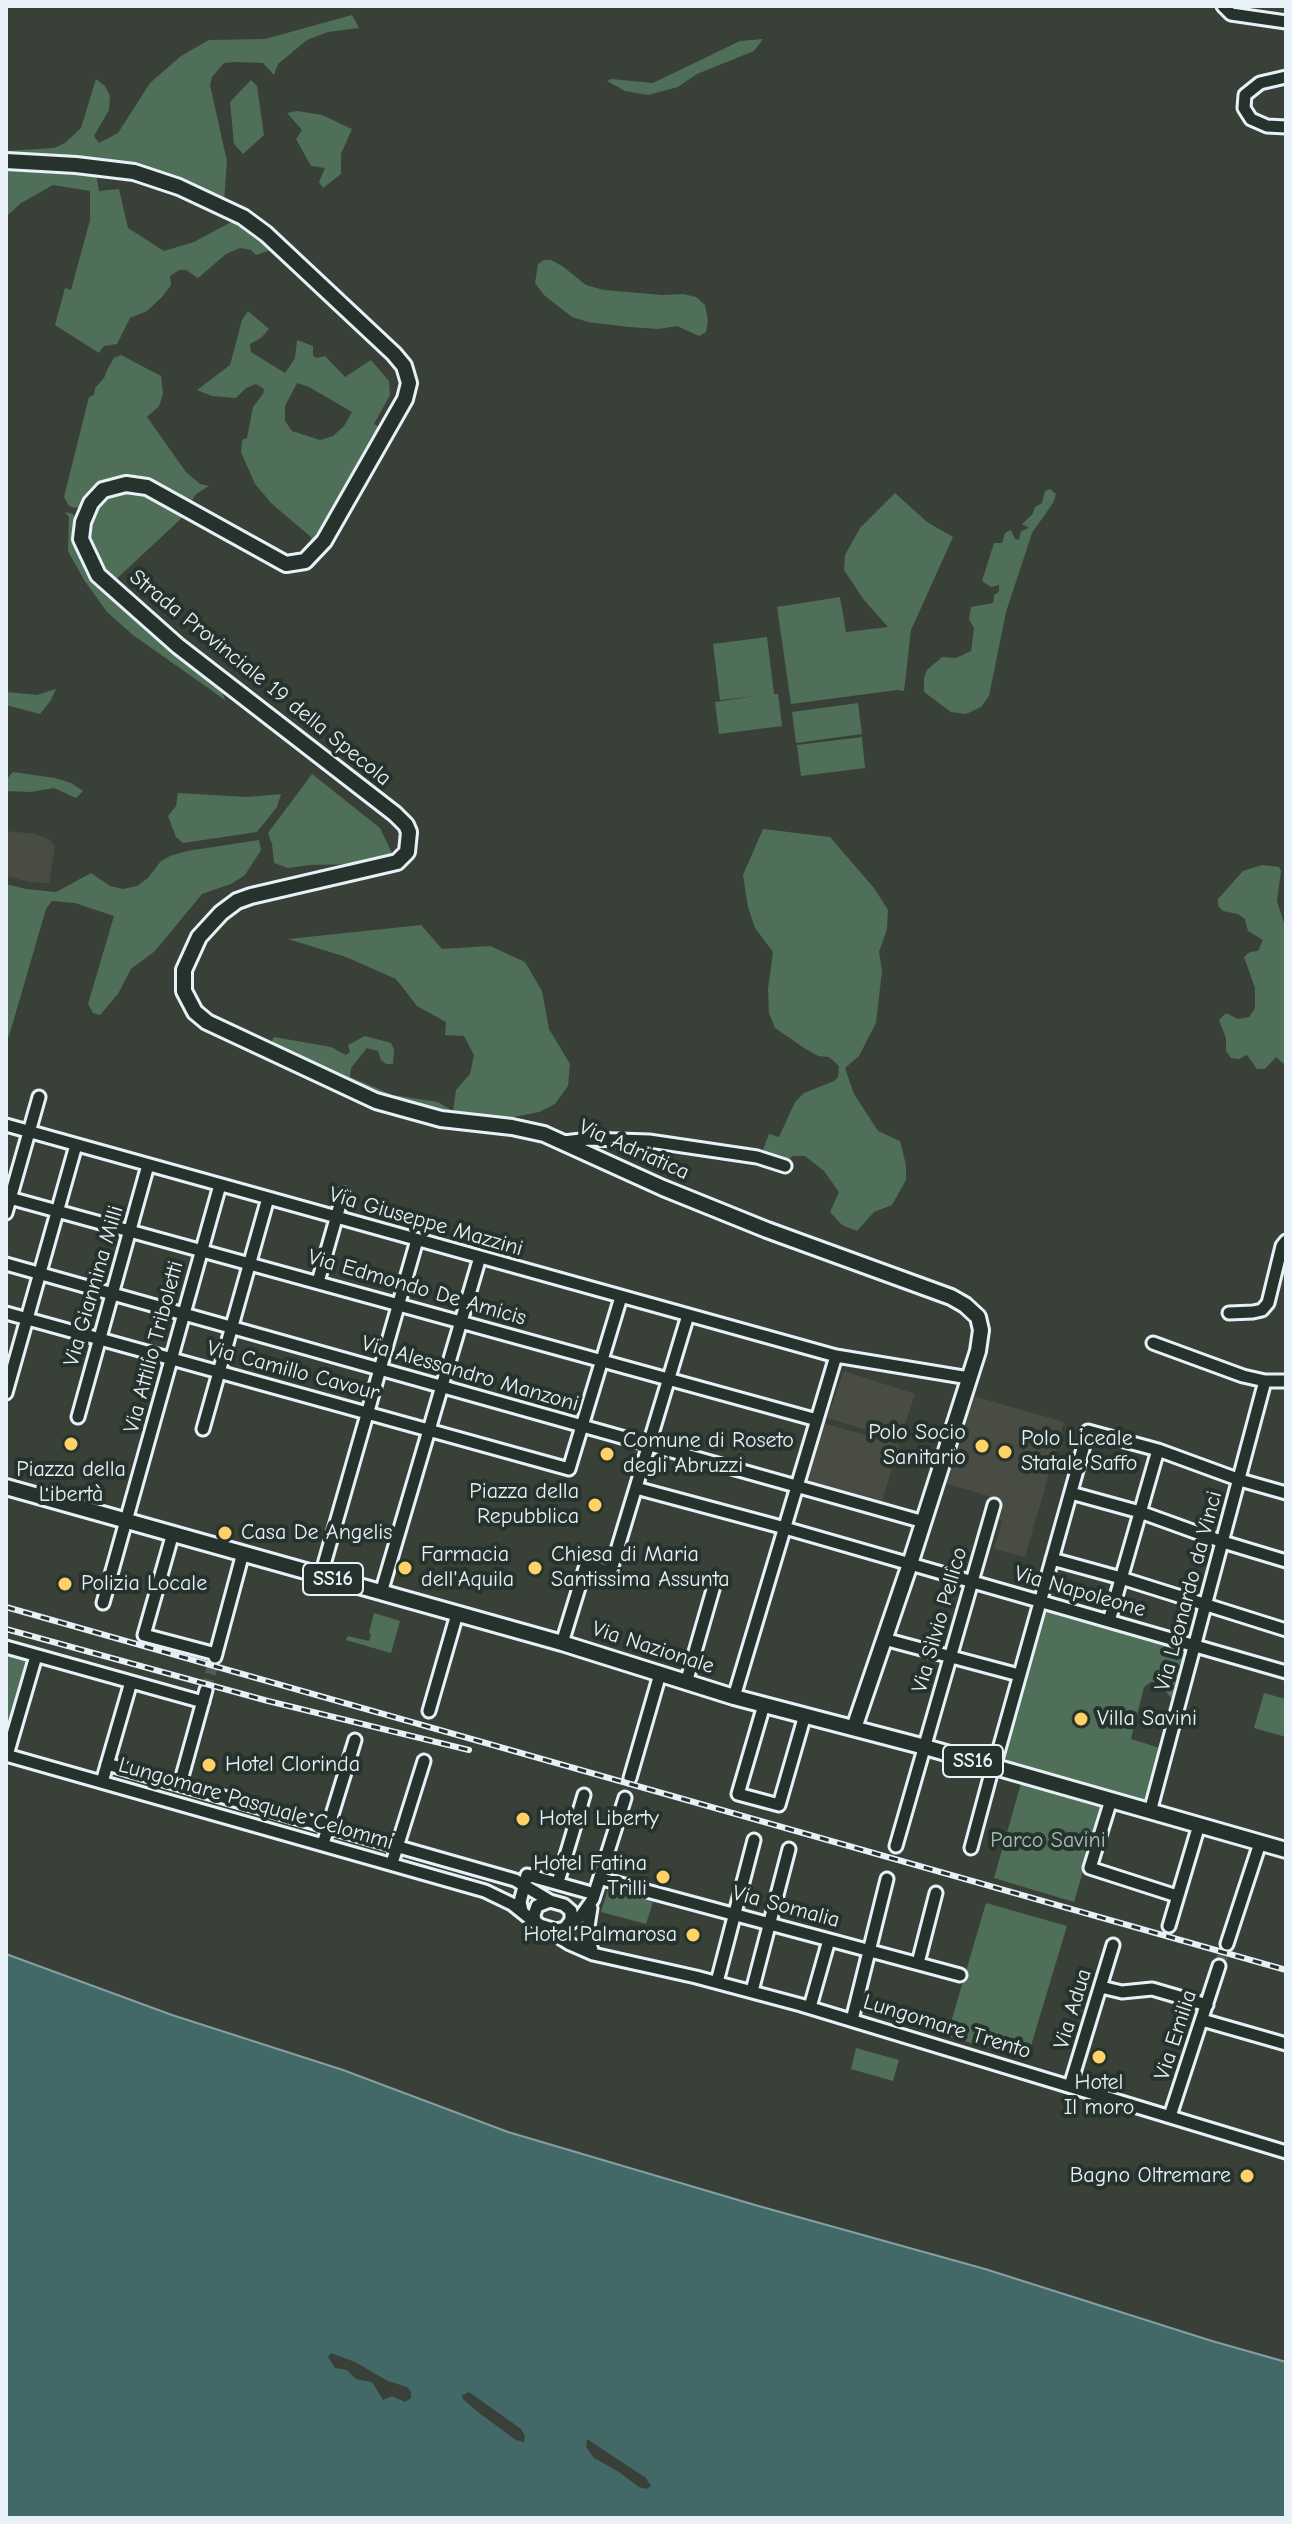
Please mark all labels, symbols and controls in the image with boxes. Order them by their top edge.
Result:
street label: Strada Provinciale 19 della Specola [124,564,396,792]
street label: Via Adriatica [575,1114,693,1186]
street label: Via Giuseppe Mazzini [326,1182,526,1262]
street label: Via Giannina Milli [58,1203,130,1369]
street label: Via Edmondo De Amicis [305,1244,529,1332]
street label: Via Attilio Triboletti [118,1258,190,1436]
street label: Via Alessandro Manzoni [358,1330,582,1418]
street label: Via Camillo Cavour [204,1335,382,1407]
place label: Polo Socio Sanitario [868,1420,966,1472]
place label: Polo Liceale Statale Saffo [1021,1426,1137,1478]
place label: Comune di Roseto degli Abruzzi [623,1428,794,1480]
marker: Piazza della Libertà [62,1435,80,1453]
marker: Polo Socio Sanitario [973,1437,991,1455]
marker: Polo Liceale Statale Saffo [996,1443,1014,1461]
marker: Comune di Roseto degli Abruzzi [598,1445,616,1463]
place label: Piazza della Libertà [16,1457,126,1508]
place label: Piazza della Repubblica [469,1479,579,1530]
street label: Via Leonardo da Vinci [1150,1488,1228,1694]
marker: Piazza della Repubblica [586,1496,604,1514]
place label: Casa De Angelis [241,1520,392,1546]
marker: Casa De Angelis [216,1524,234,1542]
place label: Farmacia dell'Aquila [421,1542,514,1594]
place label: Chiesa di Maria Santissima Assunta [551,1542,730,1594]
street label: Via Silvio Pellico [907,1544,973,1696]
marker: Farmacia dell'Aquila [396,1559,414,1577]
marker: Chiesa di Maria Santissima Assunta [526,1559,544,1577]
street label: Via Napoleone [1011,1561,1149,1623]
road number: SS16 [303,1563,363,1595]
place label: Polizia Locale [81,1571,207,1597]
marker: Polizia Locale [56,1575,74,1593]
street label: Via Nazionale [589,1616,717,1680]
place label: Villa Savini [1097,1706,1197,1732]
marker: Villa Savini [1072,1710,1090,1728]
road number: SS16 [943,1745,1003,1777]
street label: Lungomare Pasquale Celommi [115,1752,397,1856]
place label: Hotel Clorinda [225,1752,360,1778]
marker: Hotel Clorinda [200,1756,218,1774]
place label: Hotel Liberty [539,1806,659,1832]
marker: Hotel Liberty [514,1810,532,1828]
park label: Parco Savini [990,1828,1106,1854]
place label: Hotel Fatina Trilli [533,1851,647,1902]
marker: Hotel Fatina Trilli [654,1868,672,1886]
street label: Via Somalia [729,1880,843,1934]
place label: Hotel Palmarosa [523,1922,677,1948]
marker: Hotel Palmarosa [684,1926,702,1944]
street label: Via Adua [1048,1966,1098,2052]
street label: Via Emilia [1149,1987,1203,2083]
street label: Lungomare Trento [860,1989,1034,2065]
marker: Hotel Il moro [1090,2048,1108,2066]
place label: Hotel Il moro [1064,2070,1134,2122]
place label: Bagno Oltremare [1070,2163,1231,2189]
marker: Bagno Oltremare [1238,2167,1256,2185]

